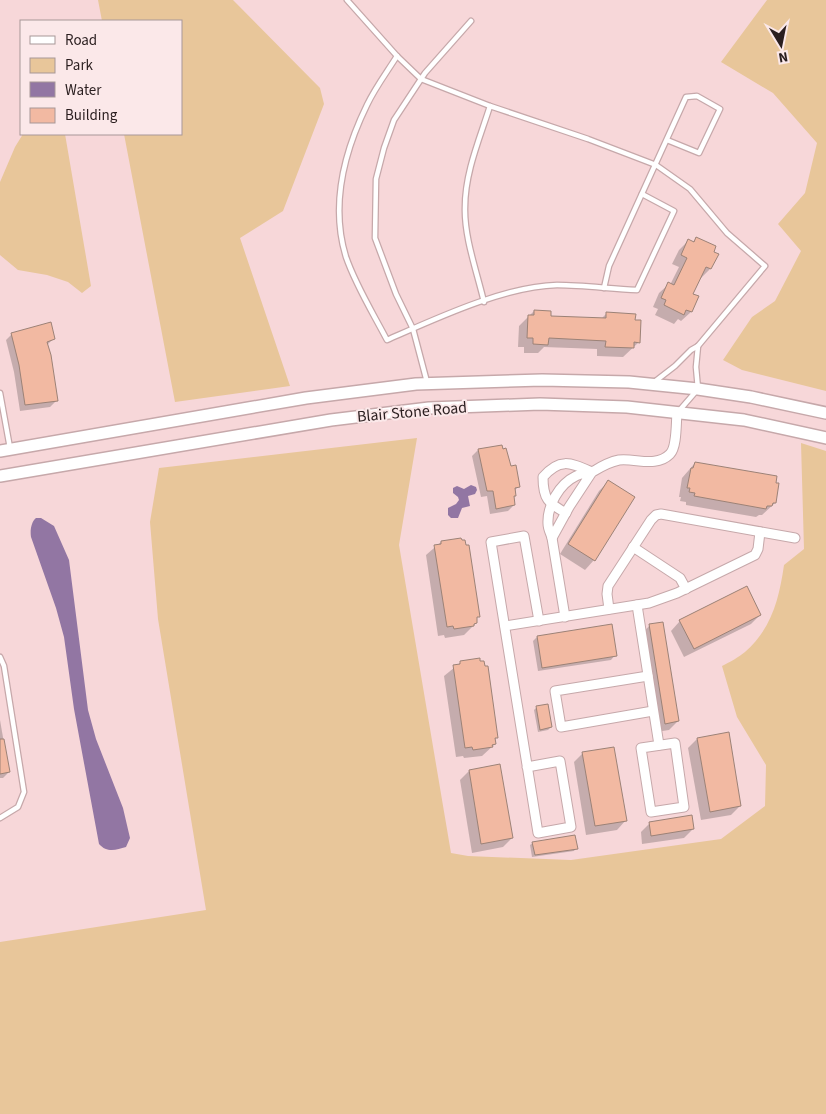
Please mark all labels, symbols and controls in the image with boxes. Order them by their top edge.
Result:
legend [20,20,182,135]
north arrow [756,20,806,70]
text: Road [65,30,97,51]
text: N [777,46,789,67]
text: Park [65,55,94,76]
text: Water [65,80,102,101]
text: Building [65,105,118,126]
street label: Blair Stone Road [356,396,468,428]

